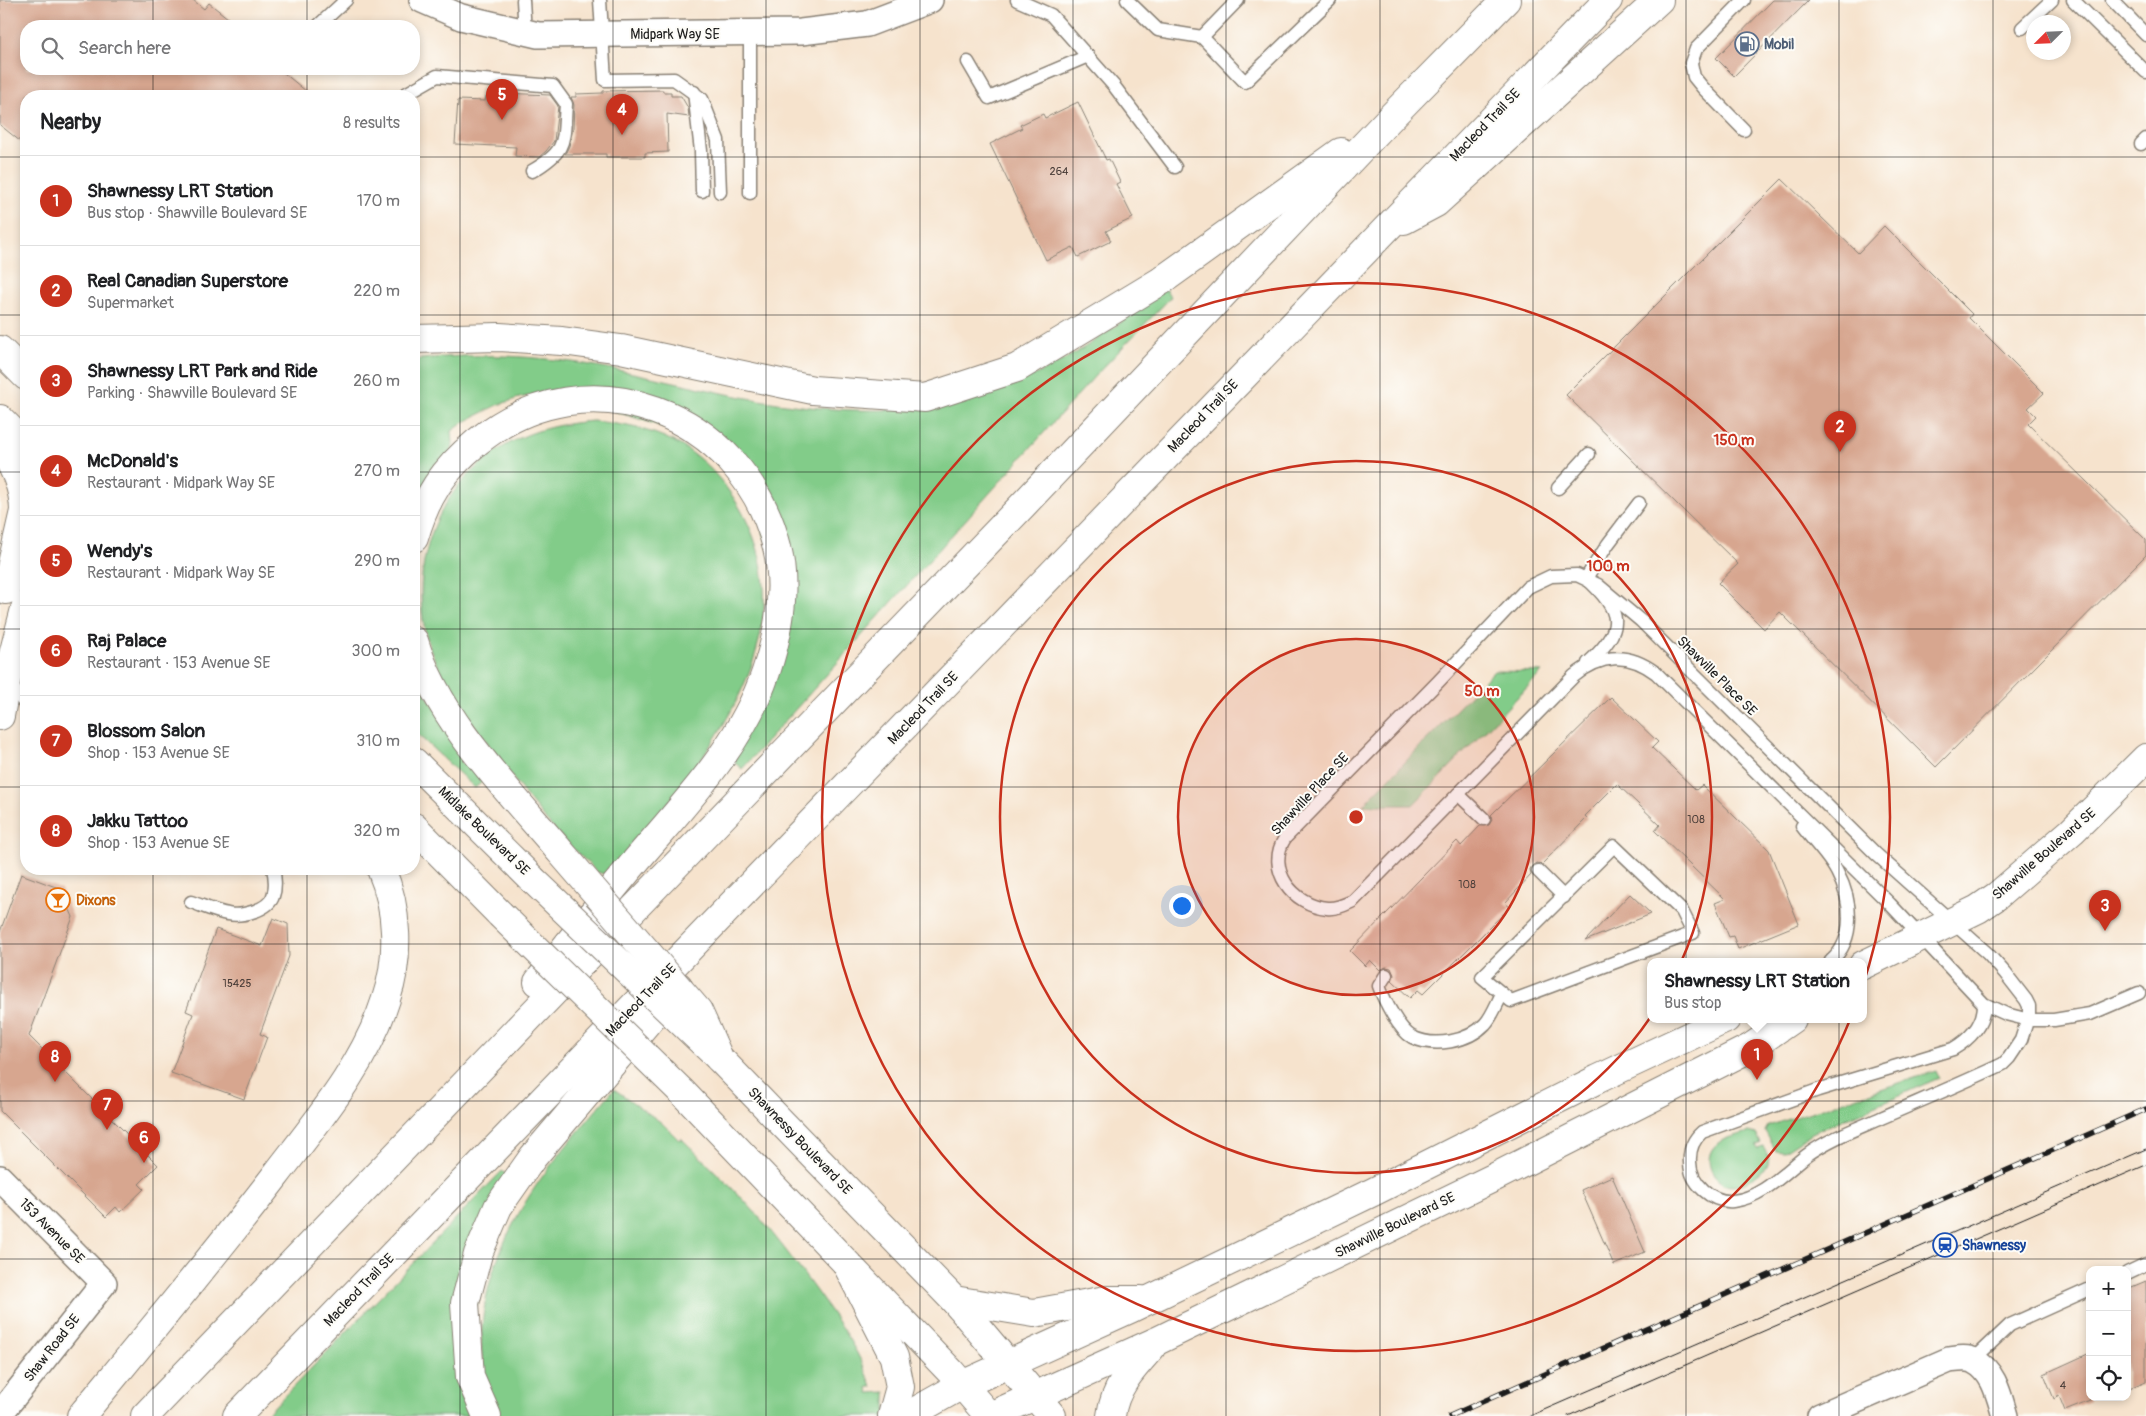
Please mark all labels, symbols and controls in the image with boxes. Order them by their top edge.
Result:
north arrow [2026,15,2071,60]
search box [20,20,420,75]
street label: Midpark Way SE [630,26,720,43]
fuel station icon: Mobil [1734,31,1760,57]
icon: search [38,34,66,62]
text: Search here [78,36,171,60]
place label: Mobil [1764,36,1794,53]
pin: 5 [486,79,518,120]
street label: Macleod Trail SE [1446,85,1524,165]
pin: 4 [606,94,638,135]
text: Nearby [40,109,101,136]
text: 8 results [343,113,400,133]
house number: 264 [1050,165,1069,178]
text: Shawnessy LRT Station [87,179,273,203]
text: 1 [53,191,59,211]
text: 170 m [357,191,400,211]
text: Bus stop · Shawville Boulevard SE [87,203,307,223]
text: Real Canadian Superstore [87,269,288,293]
text: 2 [52,281,60,301]
text: 220 m [354,281,400,301]
text: Supermarket [87,293,174,313]
text: Shawnessy LRT Park and Ride [87,359,317,383]
text: 3 [52,371,60,391]
text: 260 m [353,371,400,391]
street label: Macleod Trail SE [1164,376,1242,456]
text: Parking · Shawville Boulevard SE [87,383,297,403]
pin: 2 [1824,411,1856,452]
text: 150 m [1714,431,1754,450]
text: McDonald's [87,449,178,473]
text: 4 [51,461,61,481]
text: 270 m [354,461,400,481]
text: Restaurant · Midpark Way SE [87,473,275,493]
text: Wendy's [87,539,152,563]
text: 5 [52,551,60,571]
text: 290 m [354,551,400,571]
text: 100 m [1587,557,1629,576]
text: Restaurant · Midpark Way SE [87,563,275,583]
text: Raj Palace [87,629,166,653]
street label: Shawville Place SE [1673,632,1761,720]
text: 6 [51,641,61,661]
text: 300 m [352,641,400,661]
text: Restaurant · 153 Avenue SE [87,653,271,673]
street label: Macleod Trail SE [884,668,962,748]
text: 50 m [1465,682,1499,701]
text: Blossom Salon [87,719,205,743]
text: 7 [52,731,60,751]
text: 310 m [356,731,400,751]
text: Shop · 153 Avenue SE [87,743,230,763]
street label: Shawville Place SE [1268,749,1352,839]
street label: Midlake Boulevard SE [435,783,533,879]
street label: Shawville Boulevard SE [1989,804,2099,904]
centre of rings [1347,808,1365,826]
text: Jakku Tattoo [87,809,188,833]
house number: 108 [1687,813,1705,826]
text: 8 [52,821,60,841]
text: 320 m [354,821,400,841]
text: Shop · 153 Avenue SE [87,833,230,853]
house number: 108 [1458,878,1476,891]
bar icon: Dixons [45,887,71,913]
pin: 3 [2089,890,2121,931]
place label: Dixons [76,892,116,909]
your location [1169,893,1195,919]
popup [1647,958,1867,1023]
street label: Macleod Trail SE [602,960,680,1040]
text: Shawnessy LRT Station [1664,969,1850,993]
house number: 15425 [223,977,251,990]
text: Bus stop [1664,993,1722,1013]
pin: 1 [1741,1039,1773,1080]
pin: 8 [39,1041,71,1082]
street label: Shawnessy Boulevard SE [744,1084,856,1198]
pin: 7 [91,1089,123,1130]
pin: 6 [128,1122,160,1163]
street label: Shawville Boulevard SE [1332,1188,1458,1262]
street label: 153 Avenue SE [16,1195,88,1267]
station icon: Shawnessy [1932,1232,1958,1258]
place label: Shawnessy [1962,1237,2026,1254]
street label: Macleod Trail SE [320,1250,398,1330]
map controls [2086,1266,2131,1401]
button: + [2086,1266,2131,1311]
street label: Shaw Road SE [20,1311,84,1385]
button: − [2086,1311,2131,1356]
button: locate [2086,1356,2131,1401]
house number: 4 [2060,1379,2067,1392]

